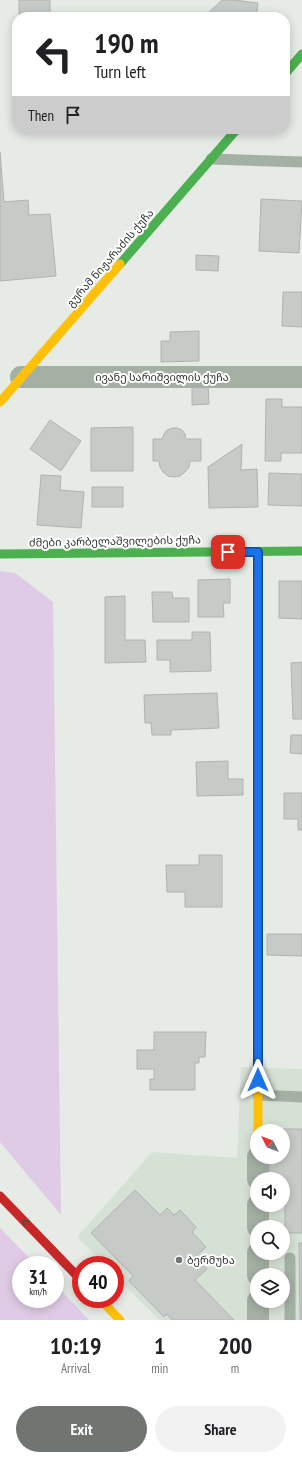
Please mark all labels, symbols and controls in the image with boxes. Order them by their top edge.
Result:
text: 190 m [94,24,158,61]
icon: left [28,28,80,80]
text: Turn left [94,60,146,83]
icon: arrive [62,104,84,126]
text: Then [28,106,54,125]
street label: გურამ ნიჟარაძის ქუჩა [64,206,156,310]
street label: ივანე სარიშვილის ქუჩა [95,370,229,384]
street label: ძმები კარბელაშვილების ქუჩა [29,532,201,550]
pin [211,535,245,569]
icon: arrive [217,541,239,563]
position arrow [237,1059,279,1101]
north arrow [250,1124,290,1164]
map controls [250,1124,290,1308]
button: sound [250,1172,290,1212]
one-way arrow [22,1219,30,1227]
button: search [250,1220,290,1260]
place label: ბერმუხა [187,1253,235,1267]
marker: ბერმუხა [174,1255,184,1265]
speed limit sign: 40 [72,1256,124,1308]
text: 31 [28,1264,48,1290]
button: layers [250,1268,290,1308]
text: km/h [29,1285,47,1298]
text: 10:19 [50,1330,102,1361]
text: 1 [154,1330,165,1361]
text: 200 [218,1330,252,1361]
text: Arrival [61,1360,90,1377]
text: min [151,1360,168,1377]
text: m [231,1360,239,1377]
button: Exit [16,1406,147,1452]
button: Share [155,1406,286,1452]

